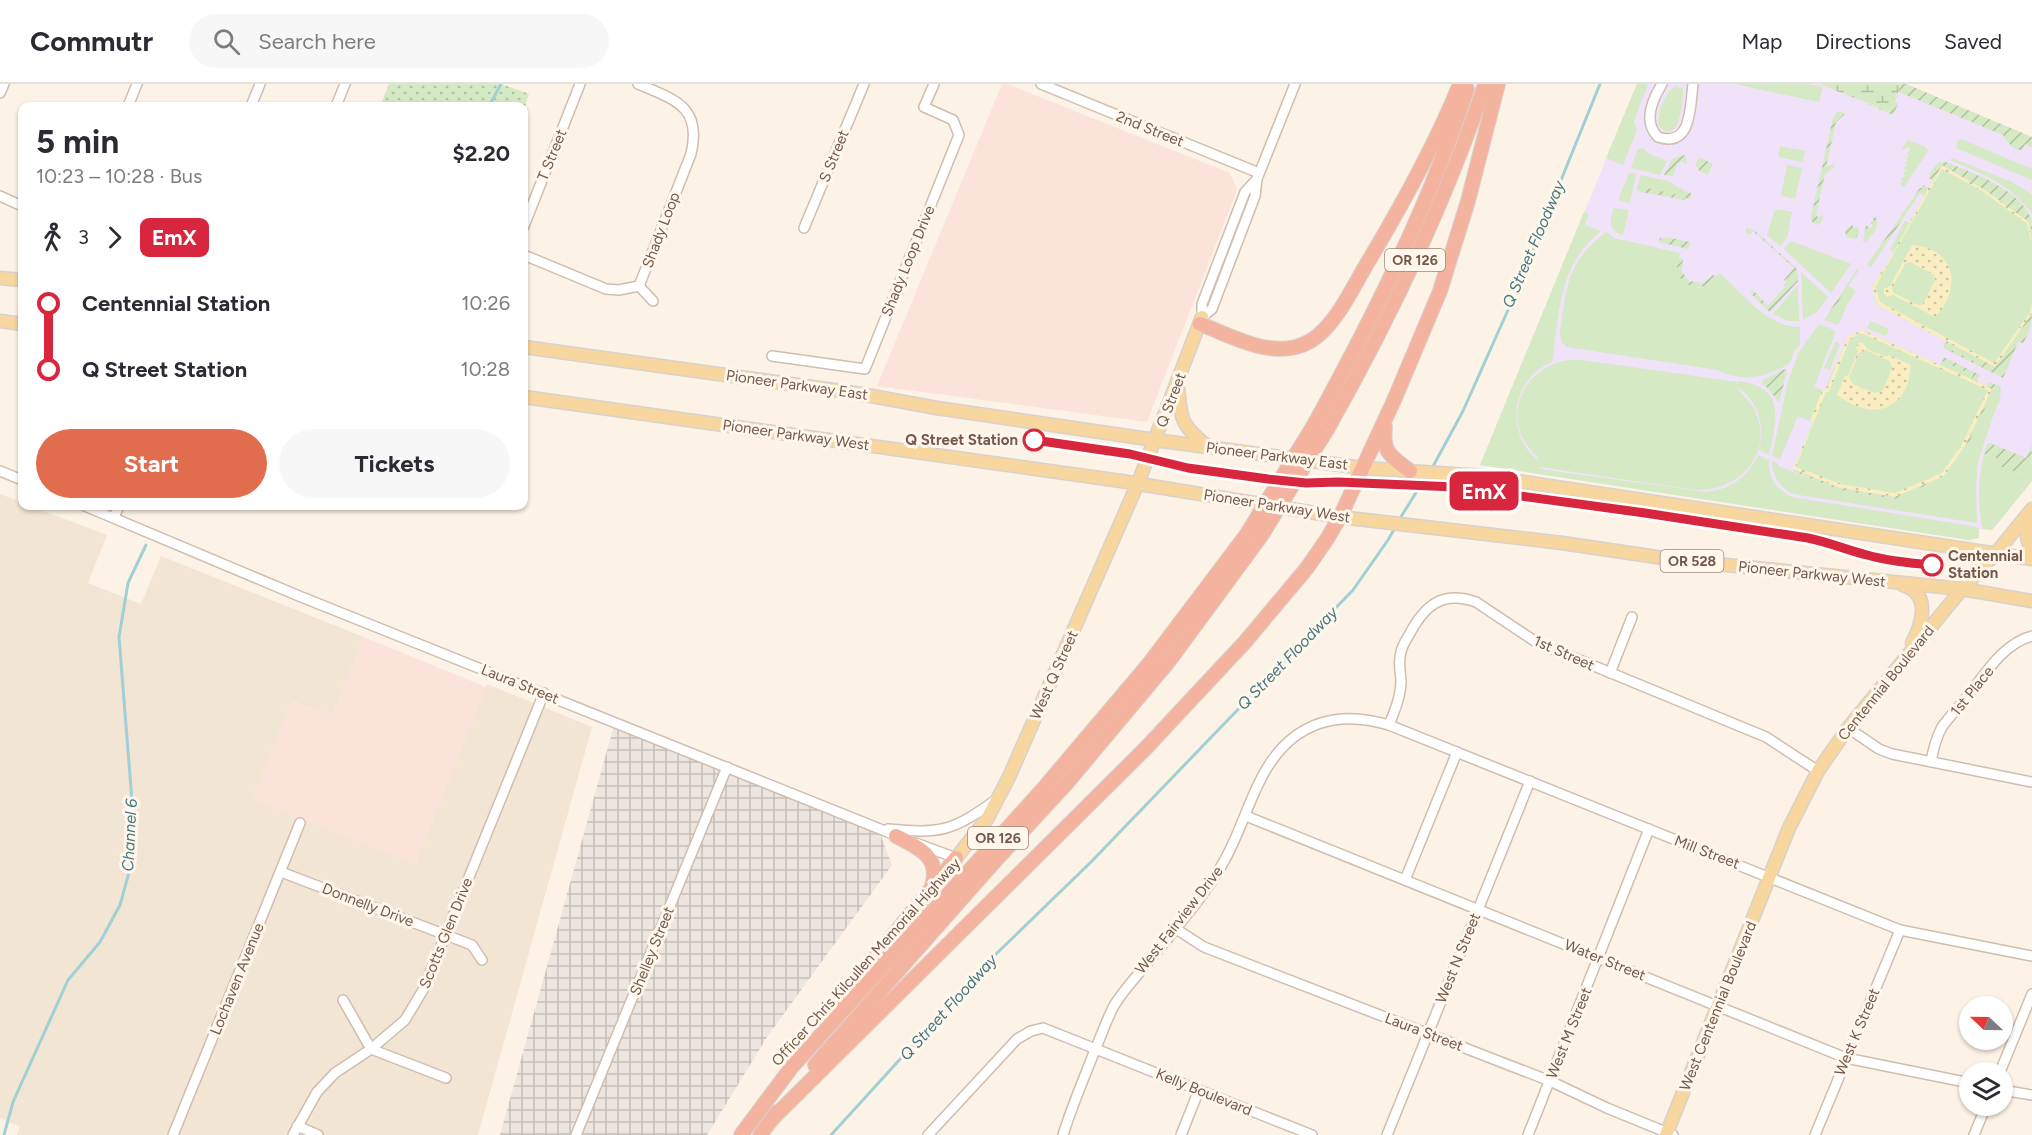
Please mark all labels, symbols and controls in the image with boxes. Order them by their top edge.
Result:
search box [189,14,609,68]
text: Commutr [30,24,153,58]
icon: search [210,25,243,58]
text: Search here [258,28,376,55]
text: Map [1741,29,1782,54]
text: Directions [1815,29,1911,54]
text: Saved [1944,29,2002,54]
street label: 2nd Street [1114,107,1187,151]
text: 5 min [36,122,119,161]
street label: T Street [534,126,571,183]
street label: S Street [815,127,853,185]
text: $2.20 [453,140,510,167]
text: 10:23 – 10:28 · Bus [36,164,202,188]
water label: Q Street Floodway [1498,177,1569,310]
street label: Shady Loop [638,189,684,270]
street label: Shady Loop Drive [878,203,938,319]
icon: walk [36,221,69,254]
icon: forward [98,221,131,254]
text: 3 [78,225,89,249]
text: EmX [152,225,197,250]
road number: OR 126 [1385,249,1445,271]
text: Centennial Station [82,290,270,317]
text: 10:26 [461,291,510,315]
text: Q Street Station [82,356,247,383]
text: 10:28 [460,357,510,381]
street label: Pioneer Parkway East [725,366,869,404]
street label: Q Street [1152,370,1190,430]
street label: Pioneer Parkway West [721,416,871,454]
button: Start [36,429,267,498]
button: Tickets [279,429,510,498]
marker: Q Street Station [1023,429,1045,451]
place label: Q Street Station [905,431,1018,449]
street label: Pioneer Parkway East [1205,438,1349,474]
line badge: EmX [1450,472,1518,510]
text: EmX [1462,479,1506,504]
street label: Pioneer Parkway West [1202,486,1352,527]
place label: Centennial Station [1948,547,2023,582]
road number: OR 528 [1660,550,1724,572]
marker: Centennial Station [1921,554,1943,576]
street label: Pioneer Parkway West [1737,557,1887,591]
water label: Q Street Floodway [1233,602,1342,714]
street label: Centennial Boulevard [1834,622,1938,744]
street label: West Q Street [1026,627,1082,722]
street label: 1st Street [1531,632,1597,674]
street label: Laura Street [478,660,562,708]
street label: 1st Place [1947,663,1997,719]
water label: Channel 6 [118,797,141,872]
road number: OR 126 [968,827,1028,849]
street label: Mill Street [1672,831,1742,873]
street label: Officer Chris Kilcullen Memorial Highway [768,854,964,1070]
street label: West Fairview Drive [1131,862,1227,978]
street label: Scotts Glen Drive [416,875,476,991]
street label: Donnelly Drive [320,879,416,931]
street label: Shelley Street [626,904,678,998]
street label: West N Street [1432,910,1484,1006]
street label: West Centennial Boulevard [1676,919,1760,1093]
street label: Lochaven Avenue [206,920,268,1038]
street label: Water Street [1562,936,1649,985]
water label: Q Street Floodway [896,950,1001,1064]
street label: West M Street [1543,984,1596,1081]
street label: West K Street [1831,985,1884,1078]
north arrow [1959,996,2013,1050]
map controls [1959,996,2013,1116]
street label: Laura Street [1382,1009,1466,1055]
button: layers [1959,1062,2013,1116]
street label: Kelly Boulevard [1153,1065,1255,1119]

